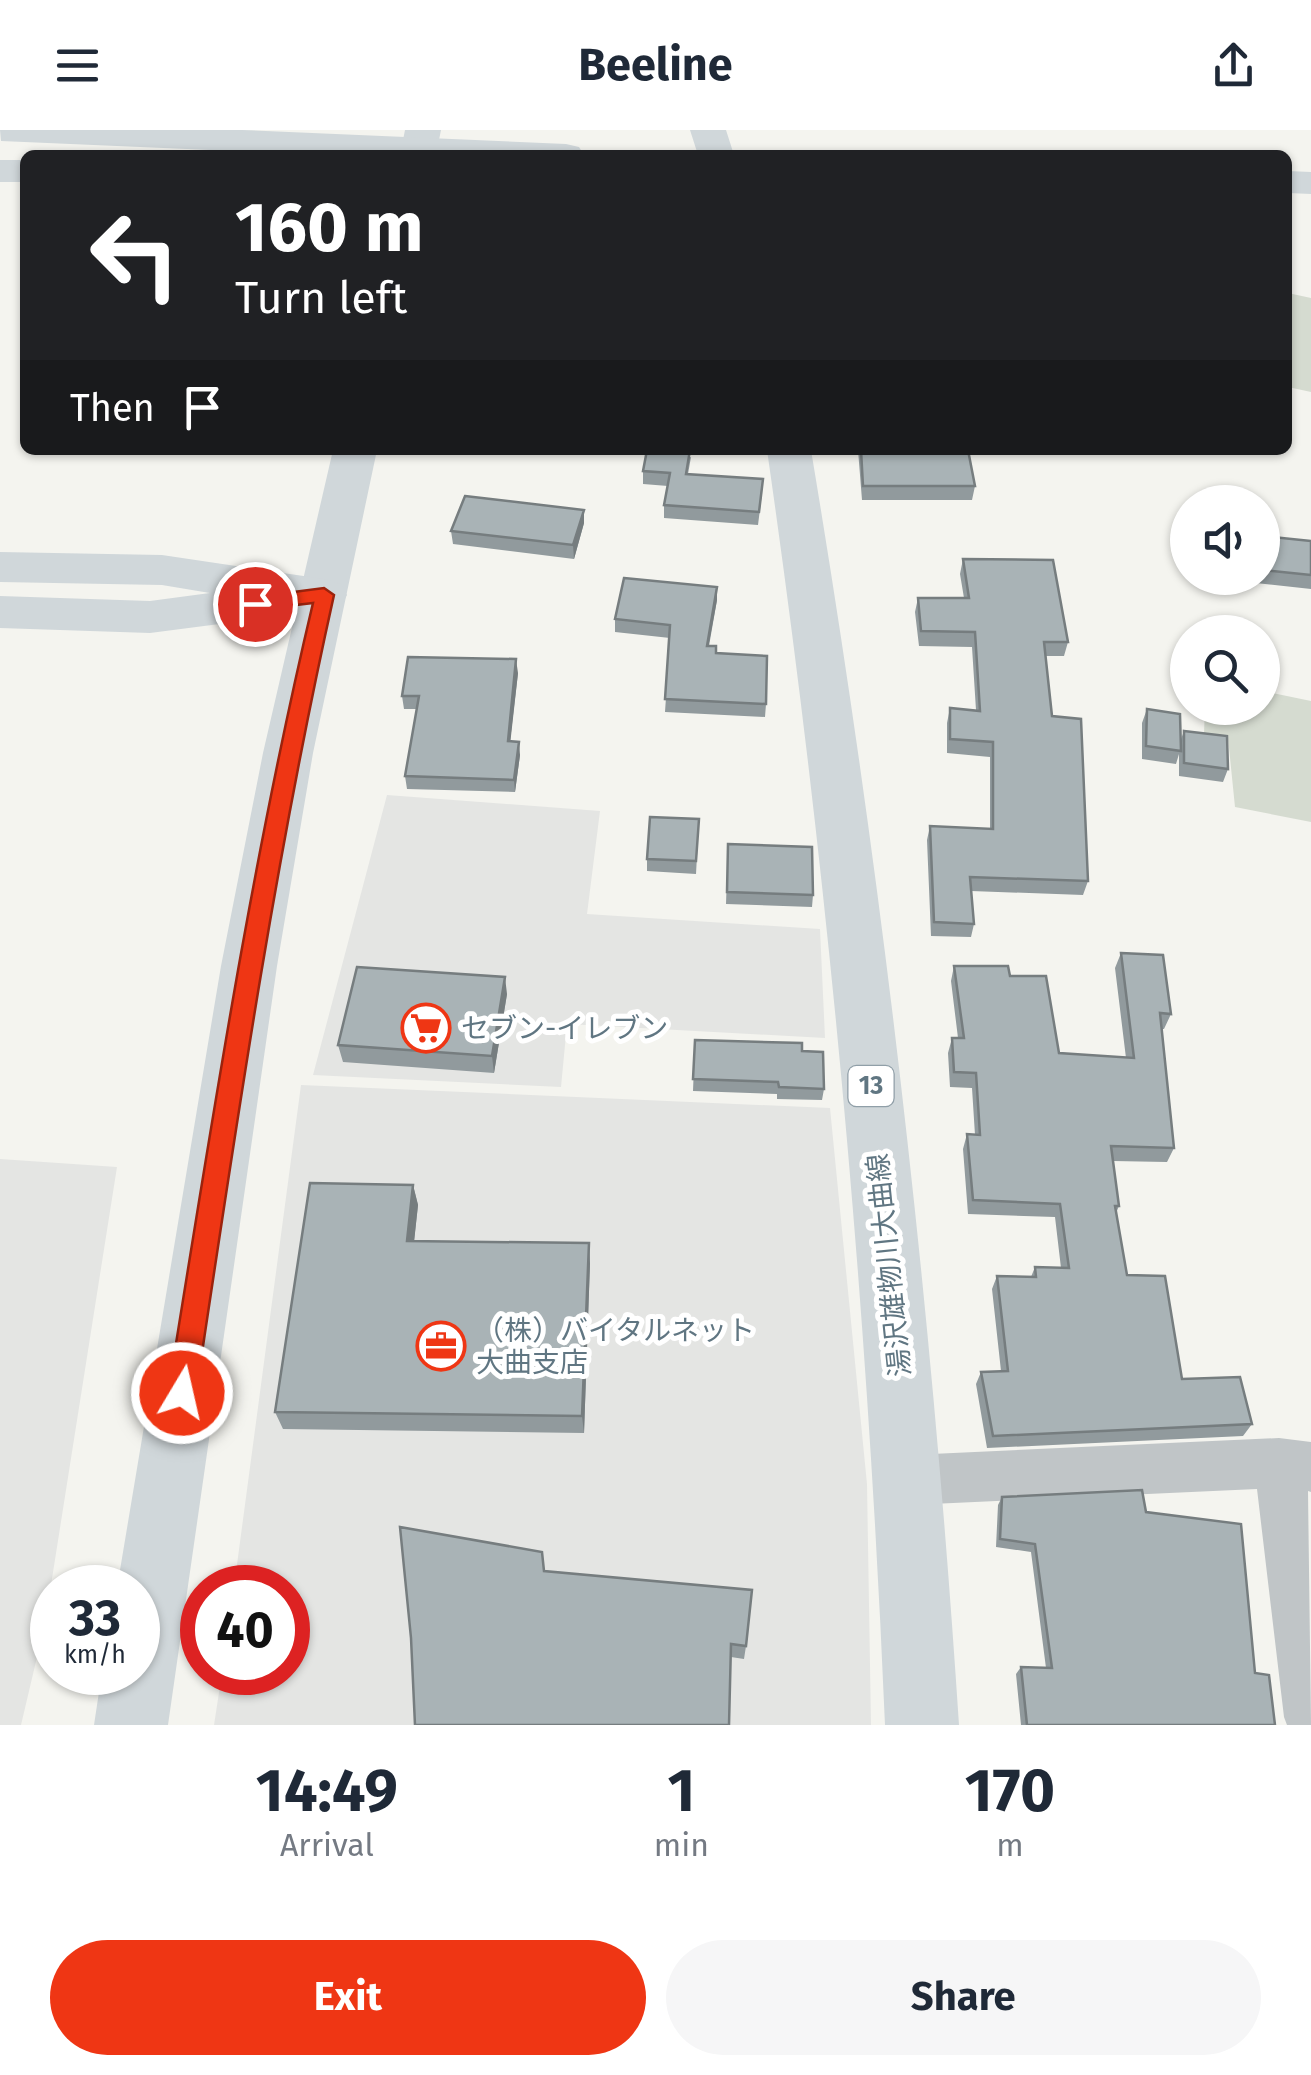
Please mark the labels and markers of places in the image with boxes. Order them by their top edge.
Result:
pin [213,562,298,647]
supermarket icon: セブン-イレブン [400,1002,452,1054]
place label: セブン-イレブン [461,1012,668,1045]
place label: （株）バイタルネット 大曲支店 [476,1314,755,1379]
office icon: （株）バイタルネット 大曲支店 [415,1320,467,1372]

